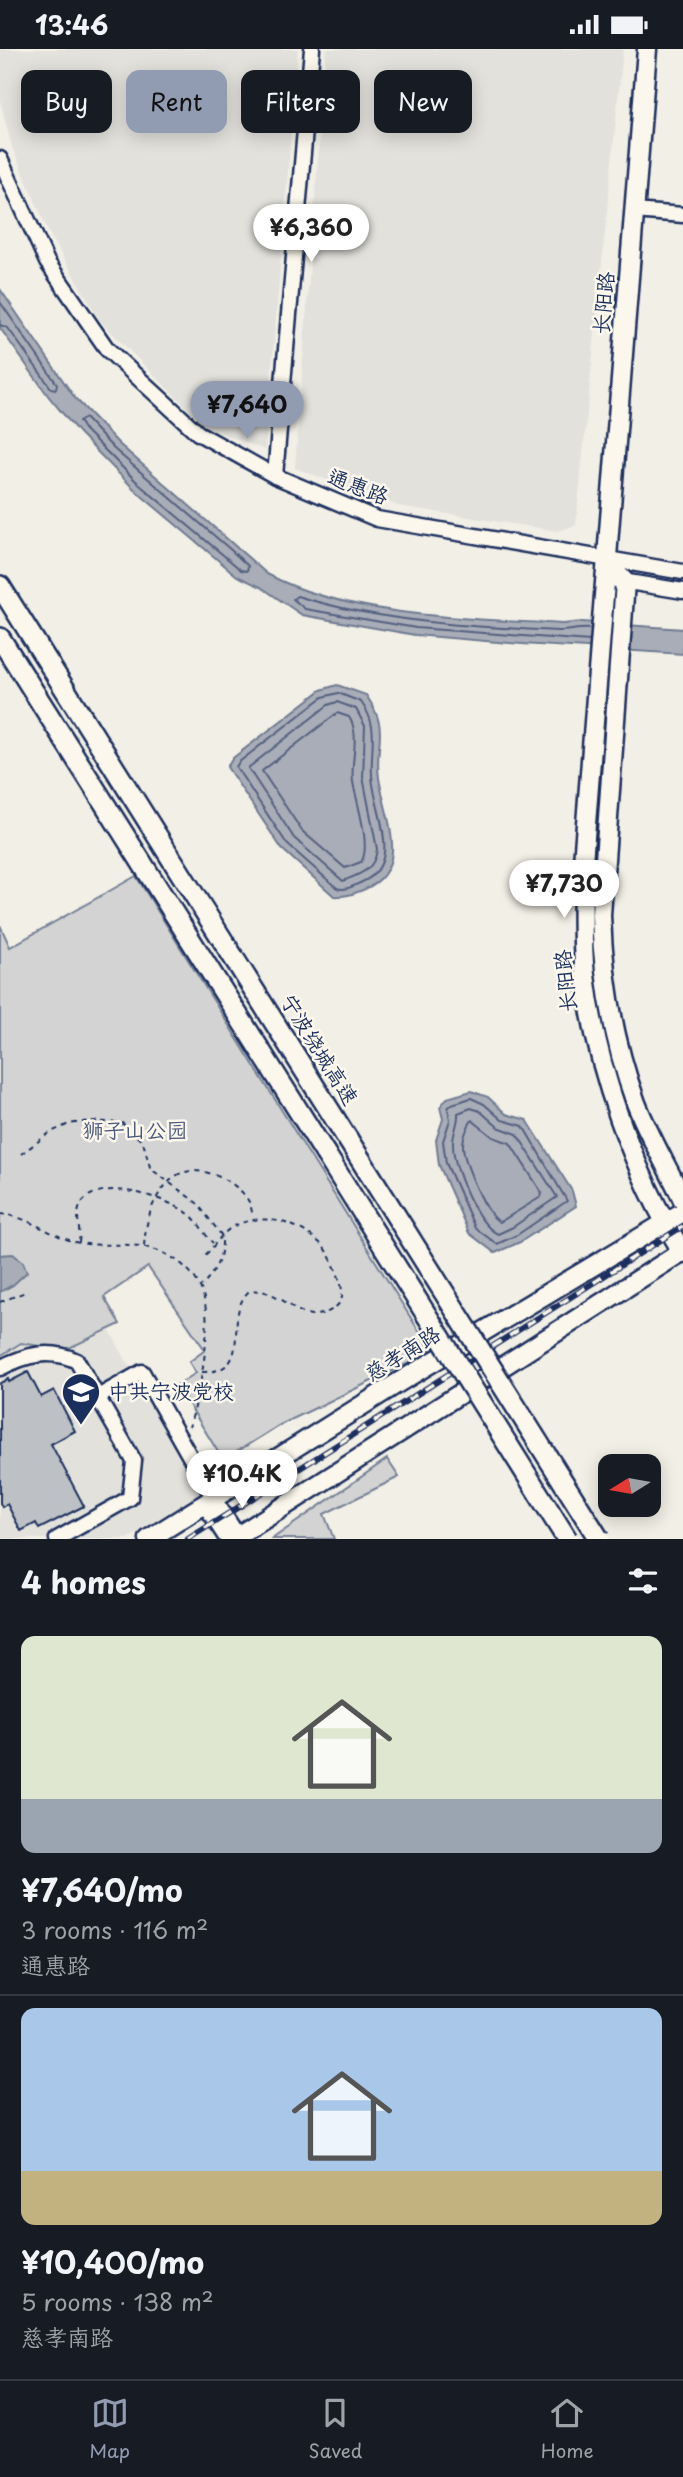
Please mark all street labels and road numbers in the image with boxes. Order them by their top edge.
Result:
street label: 长阳路 [583,270,621,336]
street label: 通惠路 [324,459,394,511]
street label: 长阳路 [545,948,583,1014]
street label: 宁波绕城高速 [274,987,368,1111]
street label: 慈孝南路 [358,1316,446,1388]

